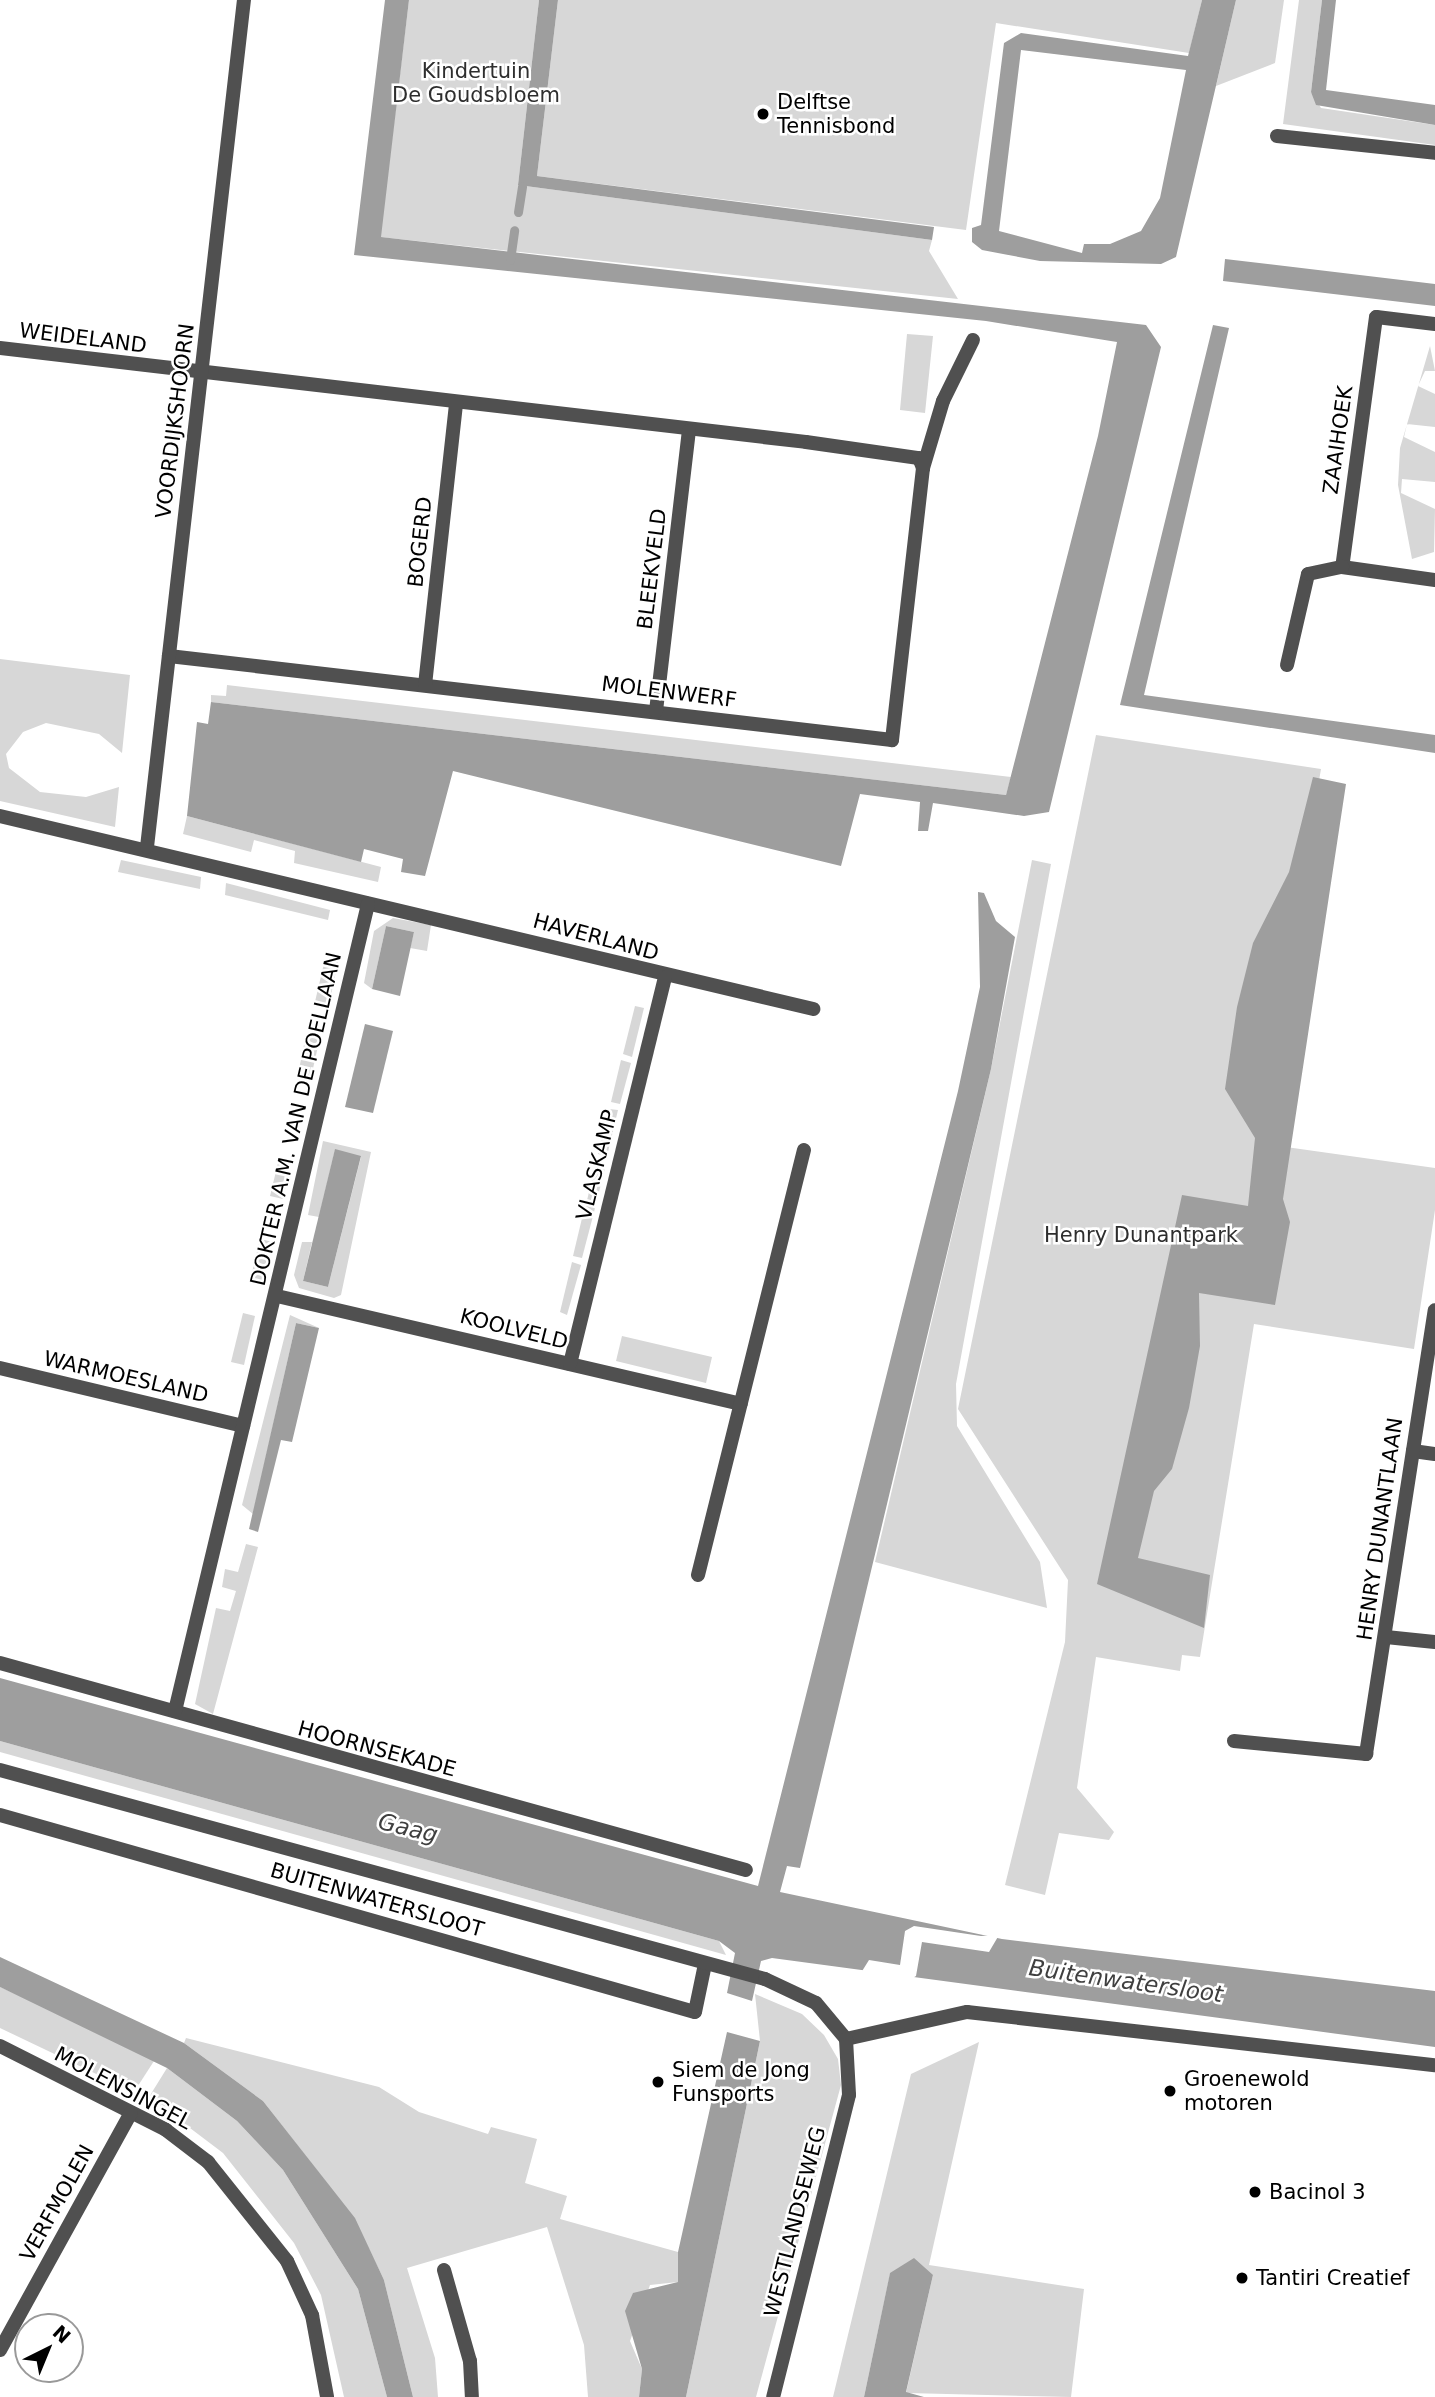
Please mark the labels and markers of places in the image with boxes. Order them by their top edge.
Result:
place label: Delftse Tennisbond [777,89,895,139]
marker: Delftse Tennisbond [755,106,771,122]
place label: Siem de Jong Funsports [672,2057,810,2107]
place label: Groenewold motoren [1184,2066,1310,2116]
marker: Siem de Jong Funsports [650,2074,666,2090]
marker: Groenewold motoren [1162,2083,1178,2099]
place label: Bacinol 3 [1269,2179,1366,2205]
marker: Bacinol 3 [1247,2184,1263,2200]
place label: Tantiri Creatief [1256,2265,1410,2291]
marker: Tantiri Creatief [1234,2270,1250,2286]

